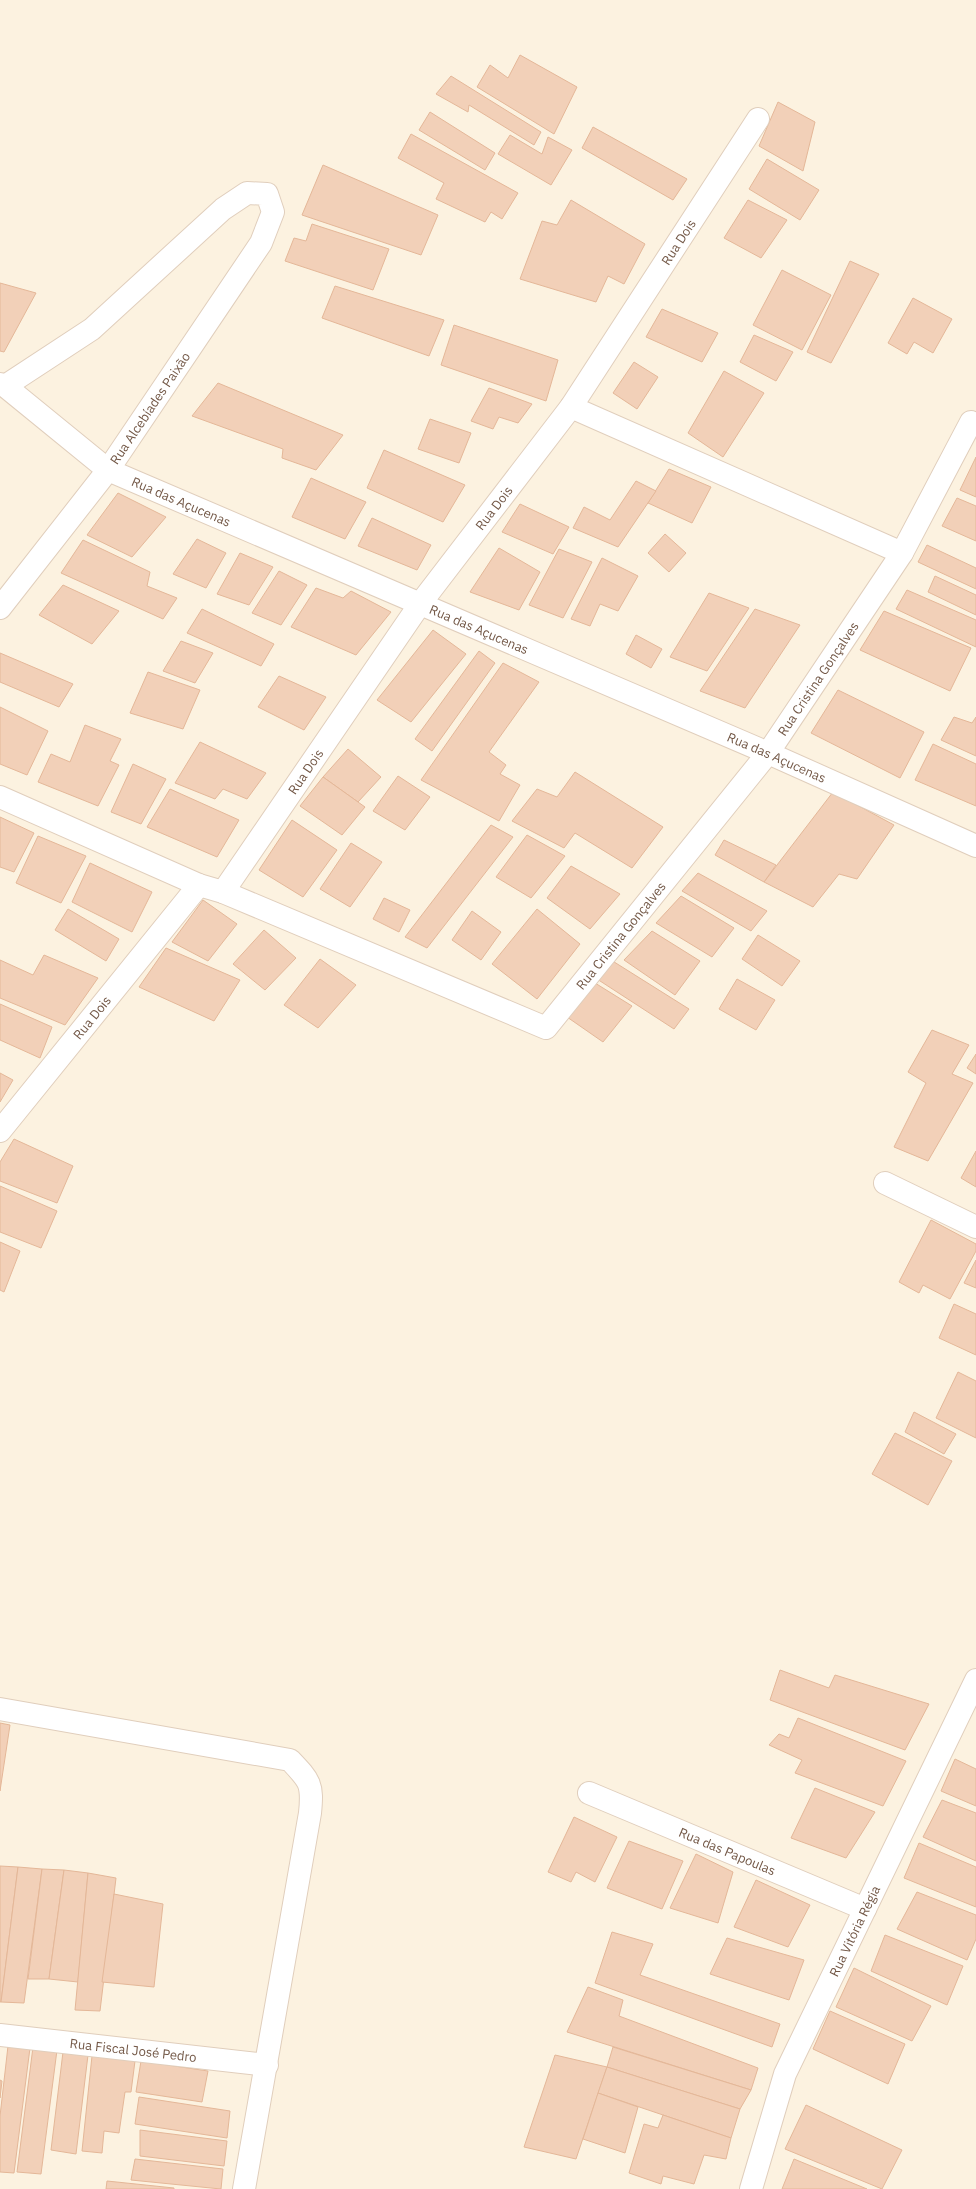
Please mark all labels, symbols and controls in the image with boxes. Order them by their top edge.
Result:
street label: Rua Dois [657,216,699,268]
street label: Rua Alcebíades Paixão [106,349,194,467]
street label: Rua das Açucenas [129,473,233,530]
street label: Rua Dois [471,482,516,533]
street label: Rua das Açucenas [427,600,531,658]
street label: Rua Cristina Gonçalves [774,618,862,739]
street label: Rua das Açucenas [725,728,829,786]
street label: Rua Dois [284,746,327,797]
street label: Rua Cristina Gonçalves [572,878,669,993]
street label: Rua Dois [69,992,115,1043]
street label: Rua das Papoulas [676,1823,778,1879]
street label: Rua Vitória Régia [825,1883,884,1979]
street label: Rua Fiscal José Pedro [69,2034,197,2066]

